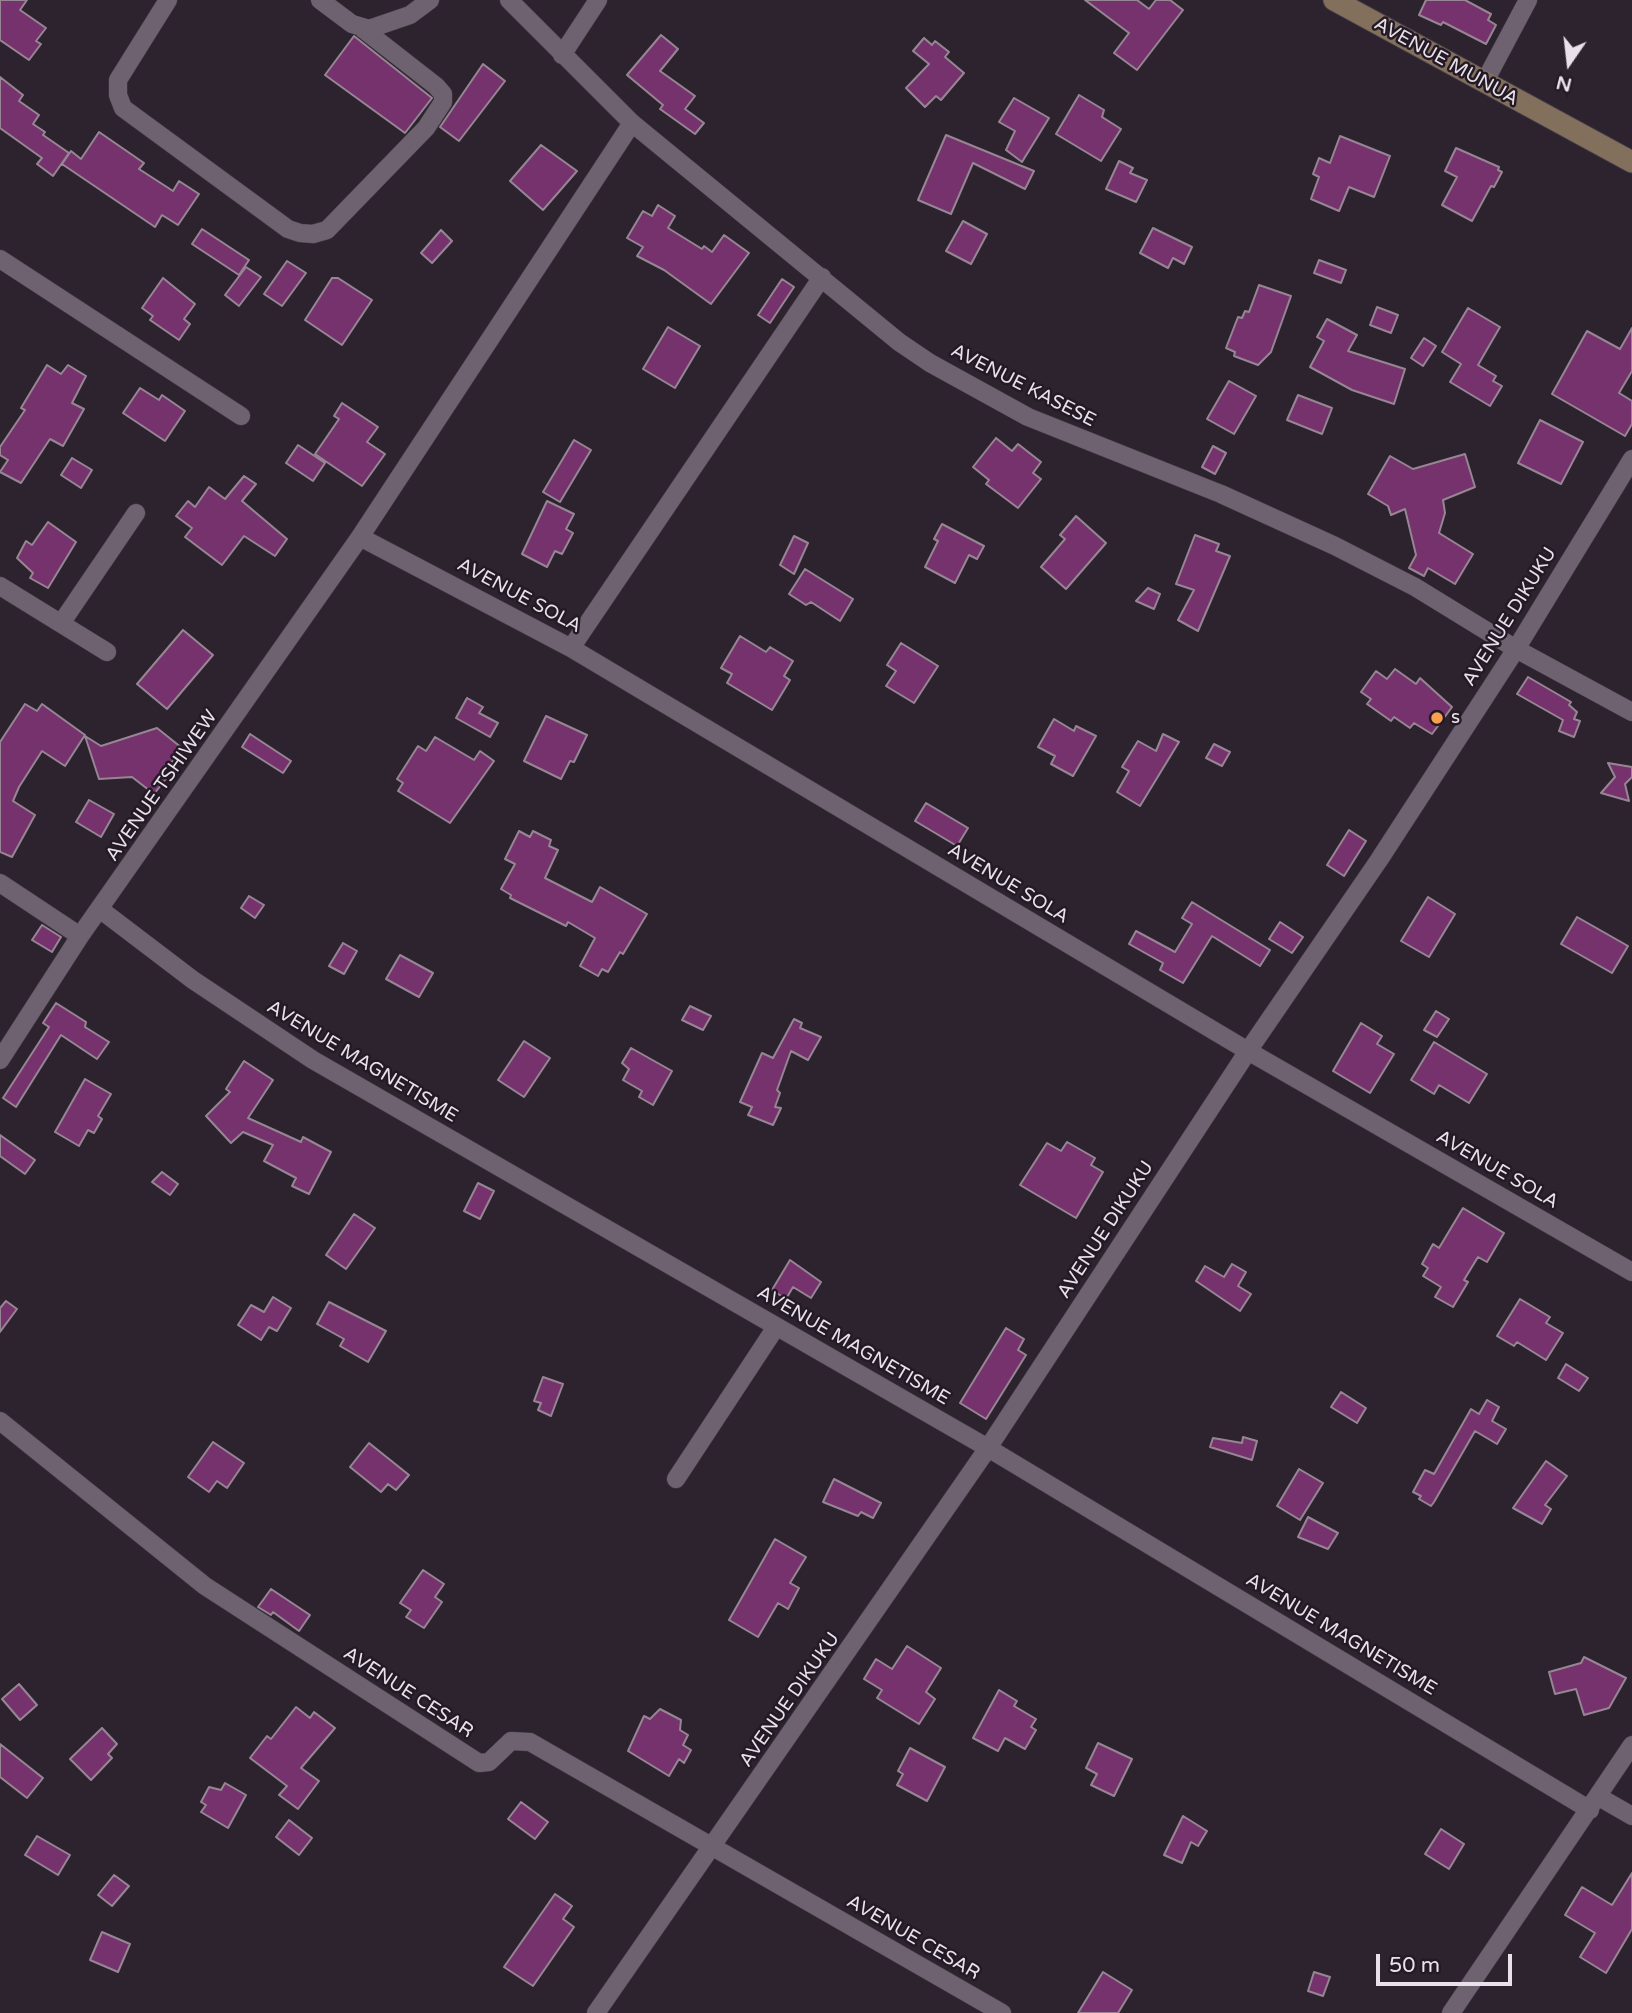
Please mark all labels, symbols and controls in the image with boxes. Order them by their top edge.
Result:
street label: AVENUE MUNUA [1370,13,1522,111]
north arrow [1534,28,1604,98]
text: N [1554,71,1574,96]
street label: AVENUE KASESE [947,340,1099,432]
street label: AVENUE DIKUKU [1458,543,1562,691]
street label: AVENUE SOLA [453,554,585,638]
street label: AVENUE TSHIWEW [101,706,223,866]
place label: s [1451,707,1460,729]
marker: s [1429,710,1445,726]
street label: AVENUE SOLA [943,839,1073,929]
street label: AVENUE MAGNETISME [262,996,462,1128]
street label: AVENUE SOLA [1432,1126,1562,1214]
street label: AVENUE DIKUKU [1053,1157,1159,1303]
street label: AVENUE MAGNETISME [753,1281,953,1411]
street label: AVENUE MAGNETISME [1241,1569,1441,1701]
street label: AVENUE DIKUKU [735,1628,845,1772]
street label: AVENUE CESAR [339,1643,477,1743]
street label: AVENUE CESAR [842,1891,984,1985]
scale bar [1380,1940,1516,1984]
text: 50 m [1389,1953,1440,1978]

